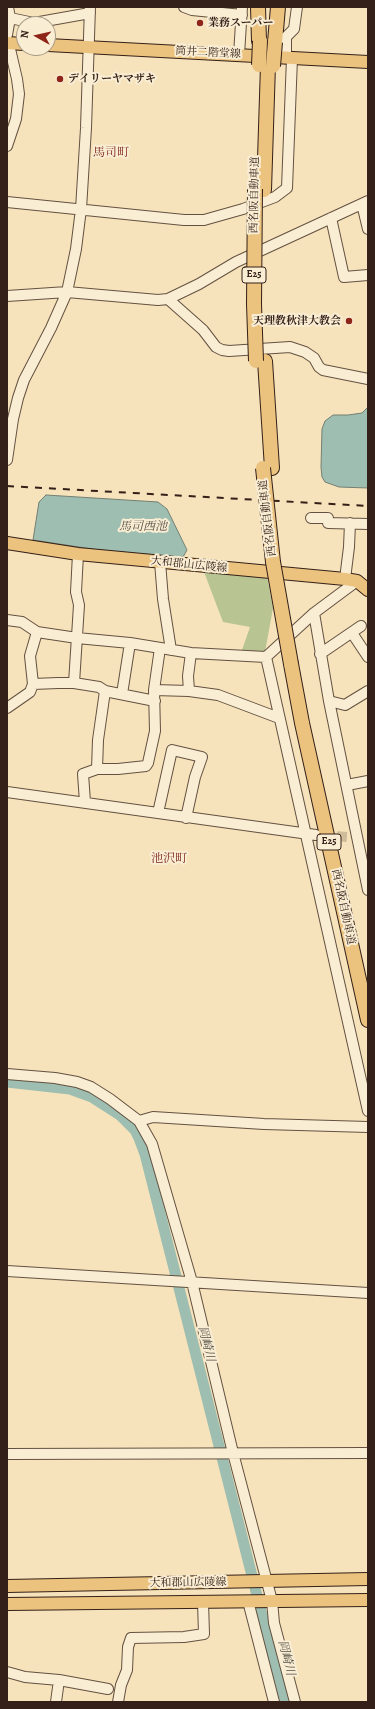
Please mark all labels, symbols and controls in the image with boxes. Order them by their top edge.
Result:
north arrow [16,16,56,56]
place label: 業務スーパー [208,16,273,30]
marker: 業務スーパー [195,18,205,28]
text: N [17,29,33,39]
street label: 筒井二階堂線 [175,45,241,61]
place label: デイリーヤマザキ [68,72,156,86]
marker: デイリーヤマザキ [55,74,65,84]
district label: 馬司町 [93,146,129,160]
street label: 西名阪自動車道 [248,156,262,234]
road number: E25 [242,267,266,283]
place label: 天理教秋津大教会 [253,314,341,328]
marker: 天理教秋津大教会 [344,316,354,326]
street label: 西名阪自動車道 [257,479,279,557]
water label: 馬司西池 [119,520,167,534]
street label: 大和郡山広陵線 [150,554,228,576]
road number: E25 [317,834,341,850]
district label: 池沢町 [151,852,187,866]
street label: 西名阪自動車道 [329,868,357,946]
water label: 岡崎川 [195,1325,217,1363]
street label: 大和郡山広陵線 [149,1576,227,1590]
water label: 岡崎川 [275,1639,297,1677]

